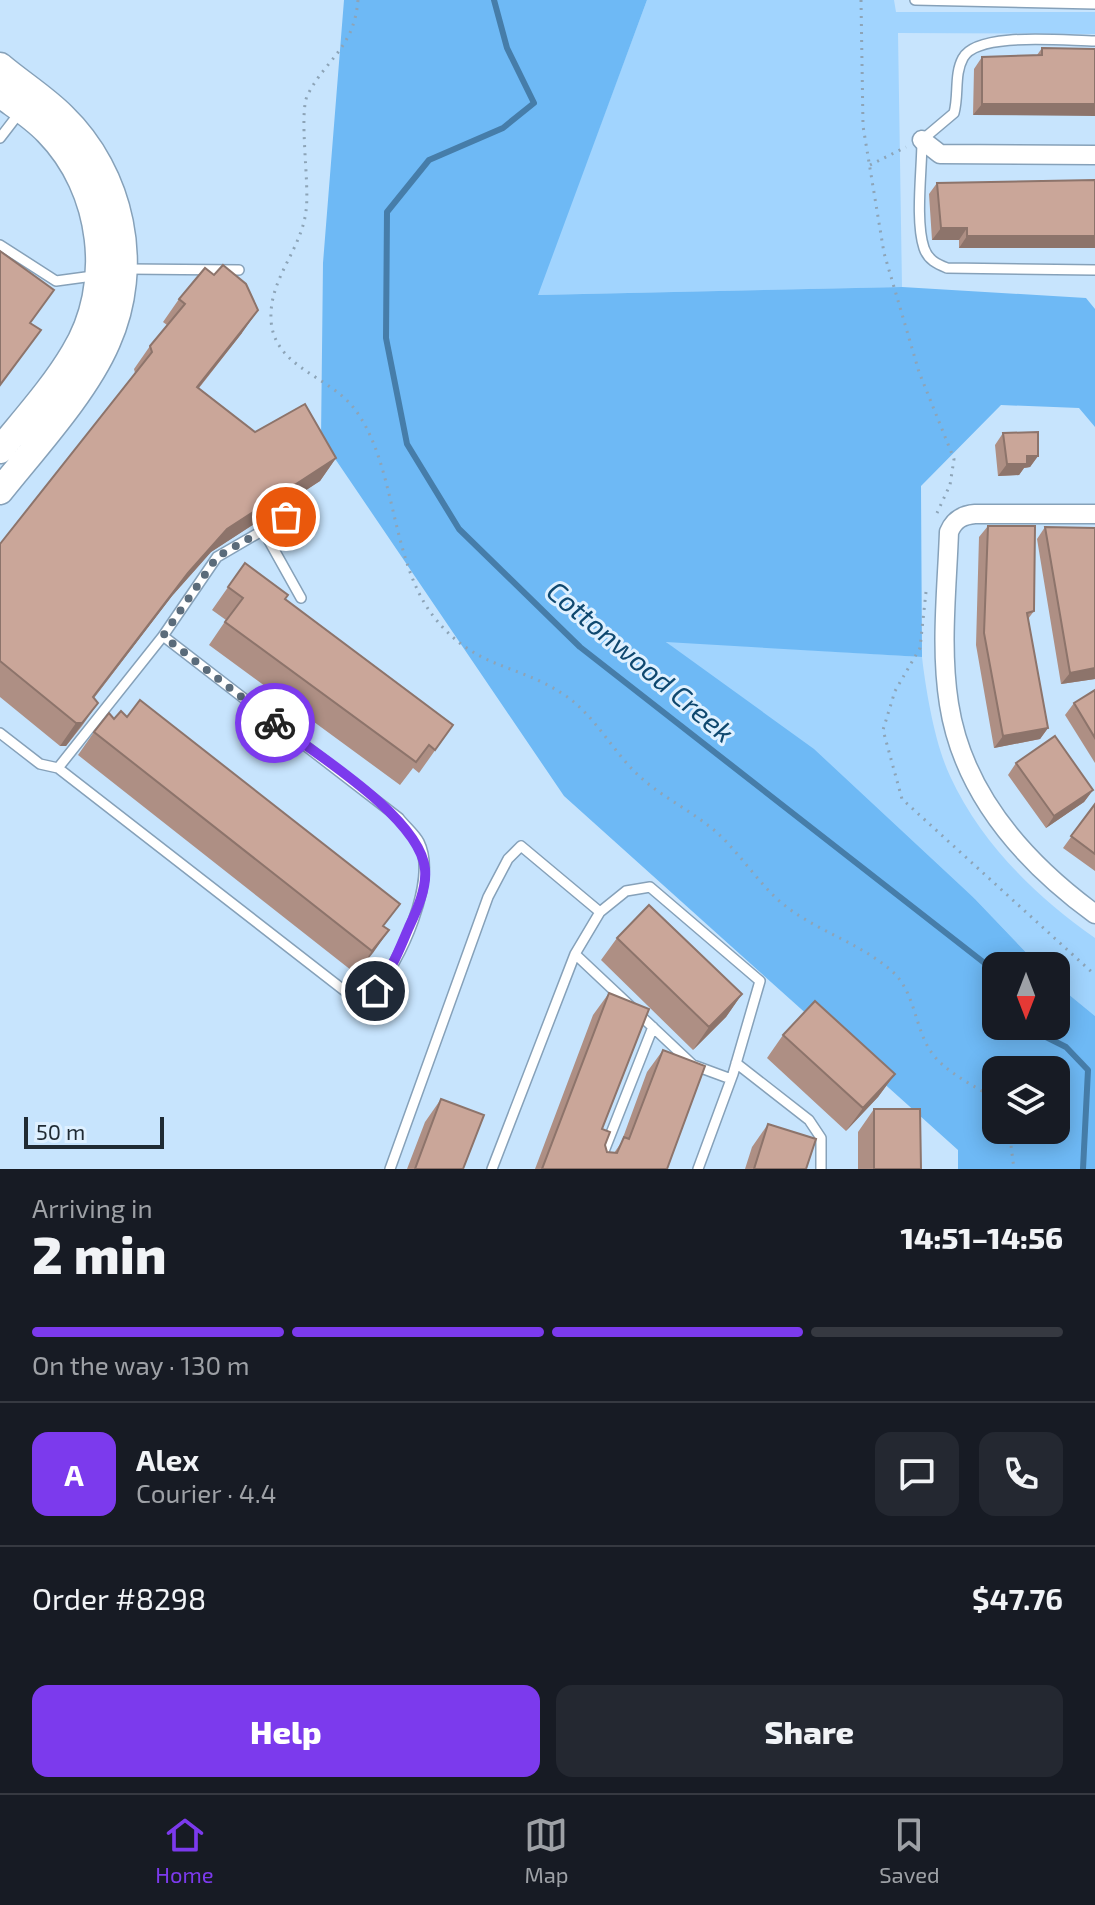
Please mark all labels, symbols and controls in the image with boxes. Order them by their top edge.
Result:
pin [252,483,320,551]
icon: bag [264,495,308,539]
water label: Cottonwood Creek [541,573,741,749]
courier [235,683,315,763]
icon: bike [253,701,297,745]
north arrow [982,952,1070,1040]
map controls [982,952,1070,1144]
pin [341,957,409,1025]
icon: home [353,969,397,1013]
button: layers [982,1056,1070,1144]
scale bar [24,1113,164,1149]
text: 50 m [36,1118,85,1144]
text: Arriving in [32,1192,153,1223]
text: 14:51–14:56 [900,1219,1063,1255]
text: 2 min [32,1222,167,1284]
text: On the way · 130 m [32,1349,250,1380]
button: chat [875,1432,959,1516]
button: phone [979,1432,1063,1516]
text: Alex [136,1441,199,1477]
text: A [64,1456,84,1492]
text: Courier · 4.4 [136,1477,277,1508]
text: Order #8298 [32,1580,206,1616]
text: $47.76 [972,1580,1063,1616]
button: Help [32,1685,540,1777]
button: Share [556,1685,1063,1777]
tab: Home [155,1813,214,1887]
tab: Map [524,1813,569,1887]
tab: Saved [879,1813,940,1887]

